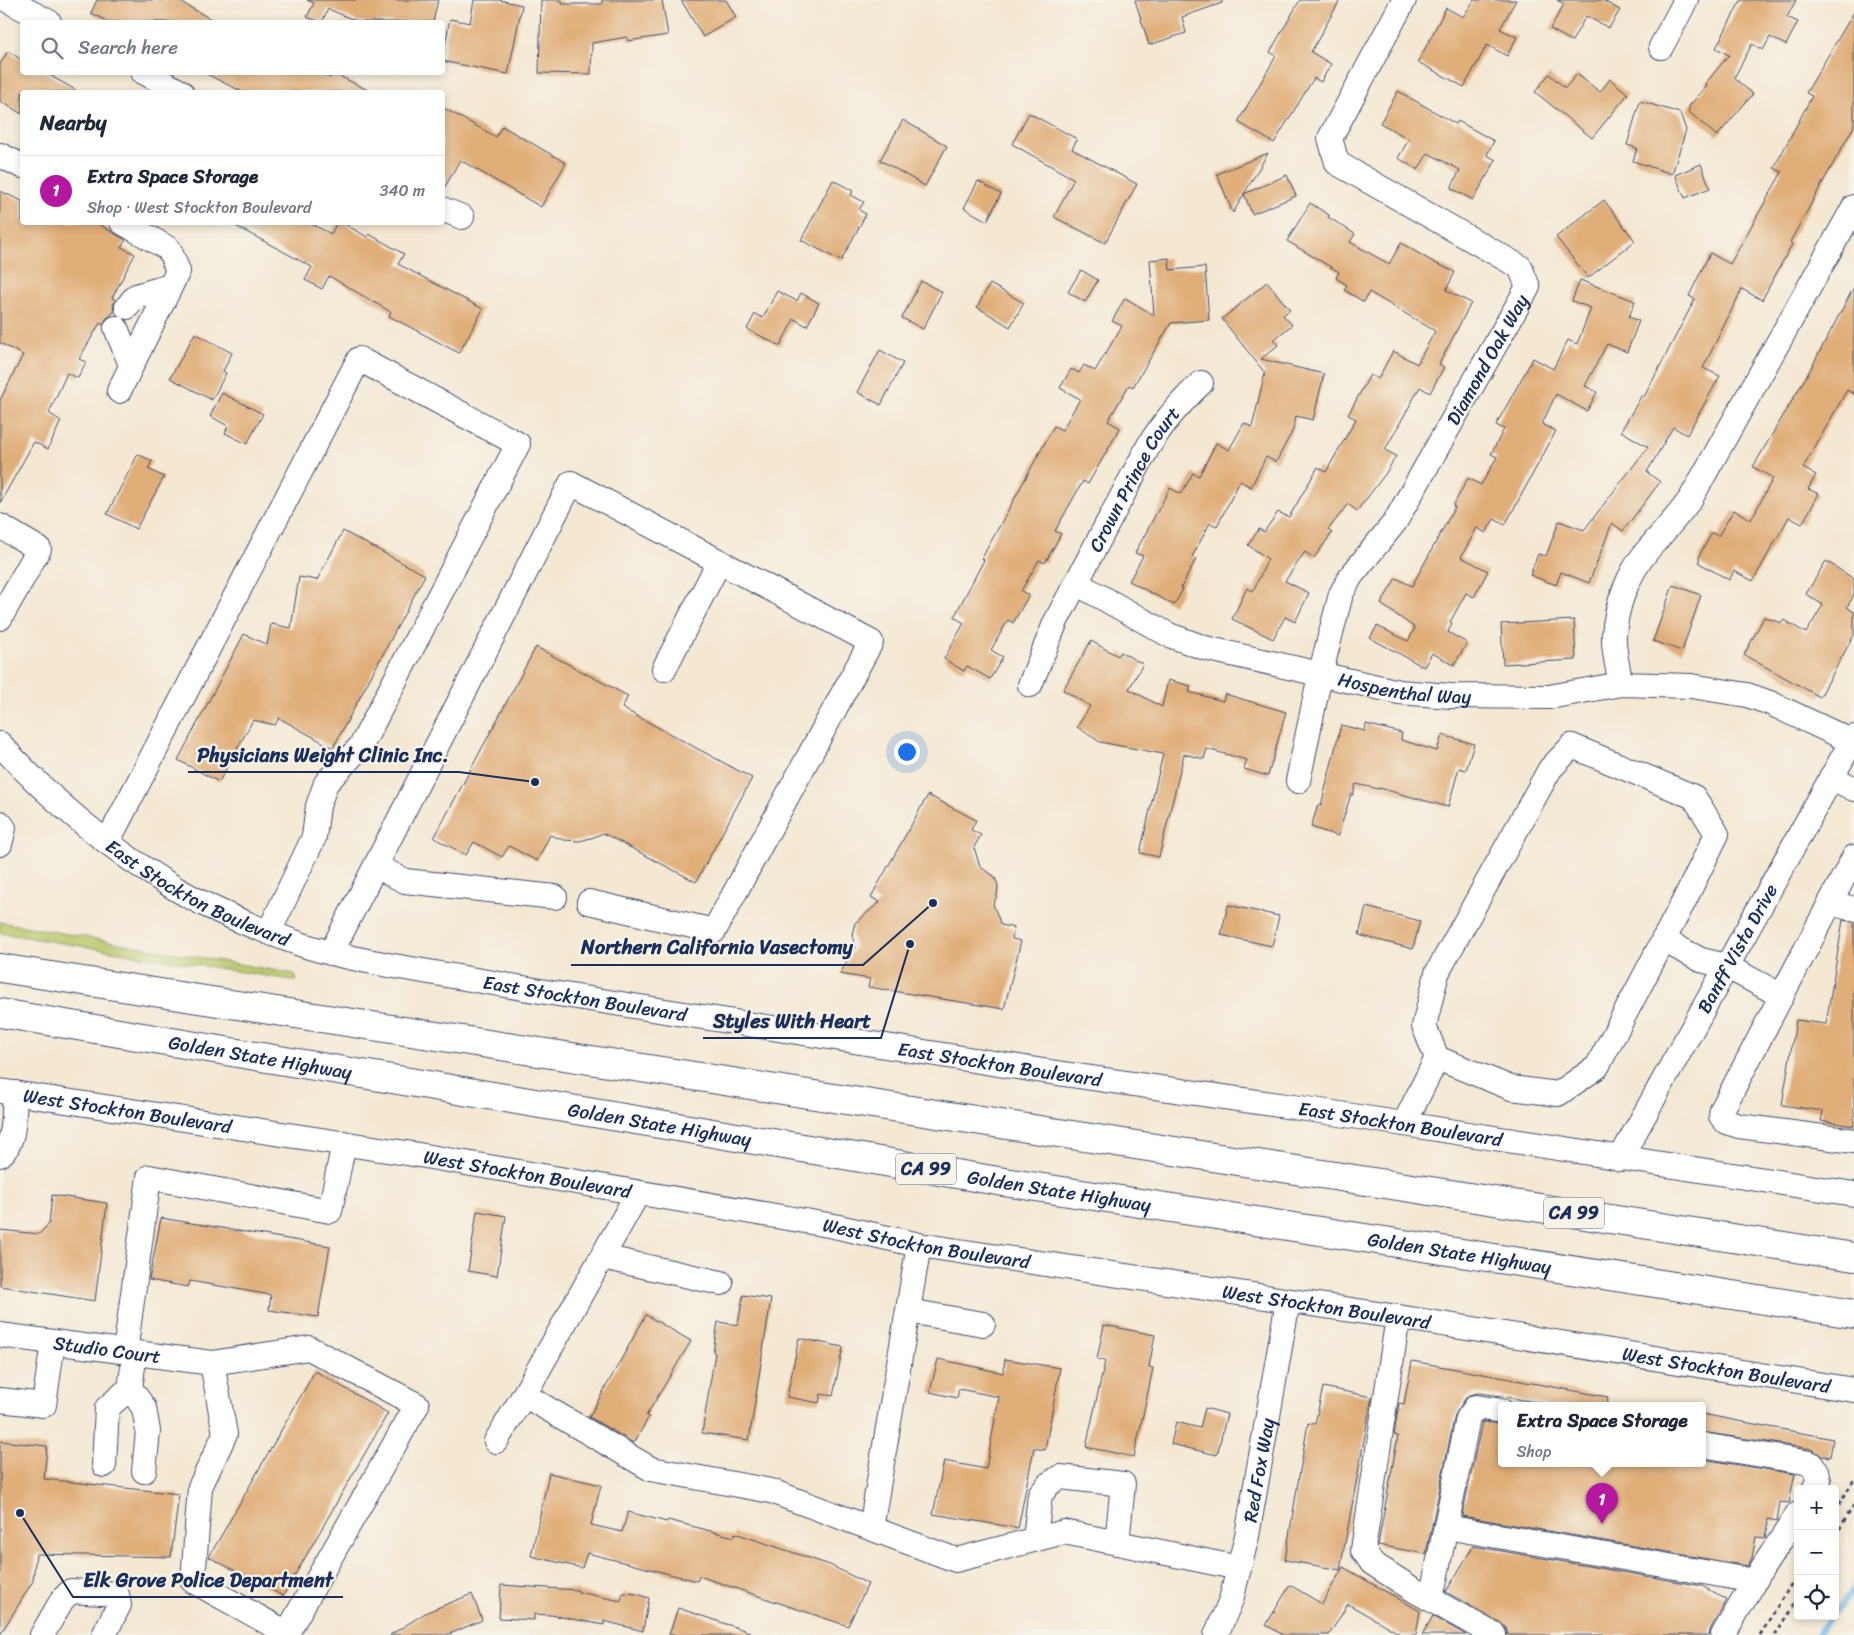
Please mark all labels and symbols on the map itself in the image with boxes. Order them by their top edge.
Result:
street label: Diamond Oak Way [1437,287,1537,431]
street label: Crown Prince Court [1079,398,1188,558]
street label: Hospenthal Way [1335,662,1472,713]
callout: Physicians Weight Clinic Inc. [188,737,459,772]
text: Physicians Weight Clinic Inc. [197,738,449,773]
your location [894,739,920,765]
street label: East Stockton Boulevard [99,830,296,956]
street label: Banff Vista Drive [1687,877,1786,1019]
callout: Northern California Vasectomy [571,930,863,965]
text: Northern California Vasectomy [580,930,854,965]
street label: East Stockton Boulevard [481,965,690,1031]
callout: Styles With Heart [703,1003,881,1038]
text: Styles With Heart [712,1004,871,1039]
street label: Golden State Highway [166,1025,355,1089]
street label: East Stockton Boulevard [896,1032,1105,1096]
street label: West Stockton Boulevard [21,1078,235,1143]
street label: East Stockton Boulevard [1296,1091,1506,1156]
street label: Golden State Highway [565,1092,754,1156]
street label: West Stockton Boulevard [421,1140,635,1208]
road number: CA 99 [896,1154,956,1184]
street label: Golden State Highway [965,1160,1154,1221]
road number: CA 99 [1544,1198,1604,1228]
street label: West Stockton Boulevard [820,1208,1033,1278]
street label: Golden State Highway [1365,1222,1554,1283]
street label: West Stockton Boulevard [1220,1274,1434,1339]
street label: Studio Court [51,1326,163,1373]
street label: West Stockton Boulevard [1620,1337,1834,1403]
street label: Red Fox Way [1233,1415,1284,1525]
pin: 1 [1586,1483,1618,1524]
callout: Elk Grove Police Department [73,1562,343,1597]
text: Elk Grove Police Department [83,1563,335,1598]

